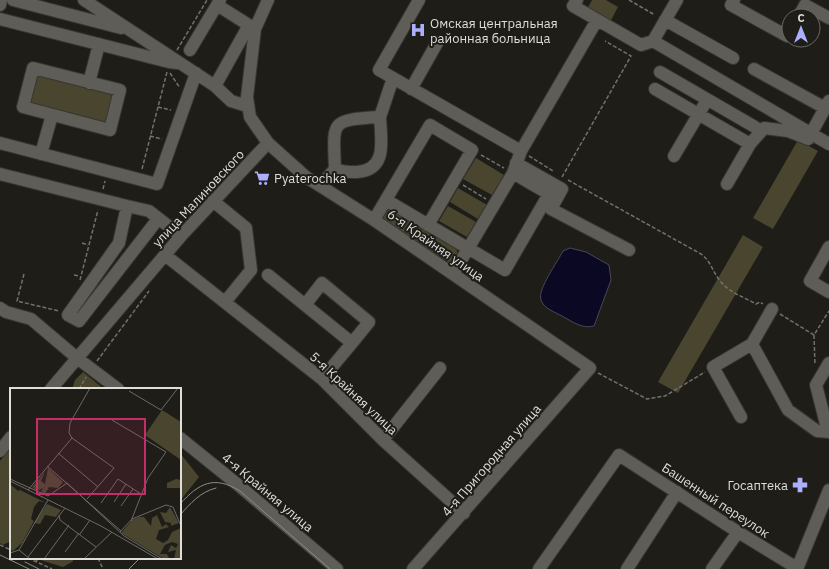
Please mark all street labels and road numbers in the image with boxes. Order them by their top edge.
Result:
street label: улица Малиновского [149,146,248,251]
street label: 6-я Крайняя улица [384,206,487,285]
street label: 5-я Крайняя улица [306,348,401,439]
street label: 4-я Пригородная улица [438,401,545,520]
street label: 4-я Крайняя улица [218,449,317,536]
street label: Башенный переулок [659,459,773,542]

